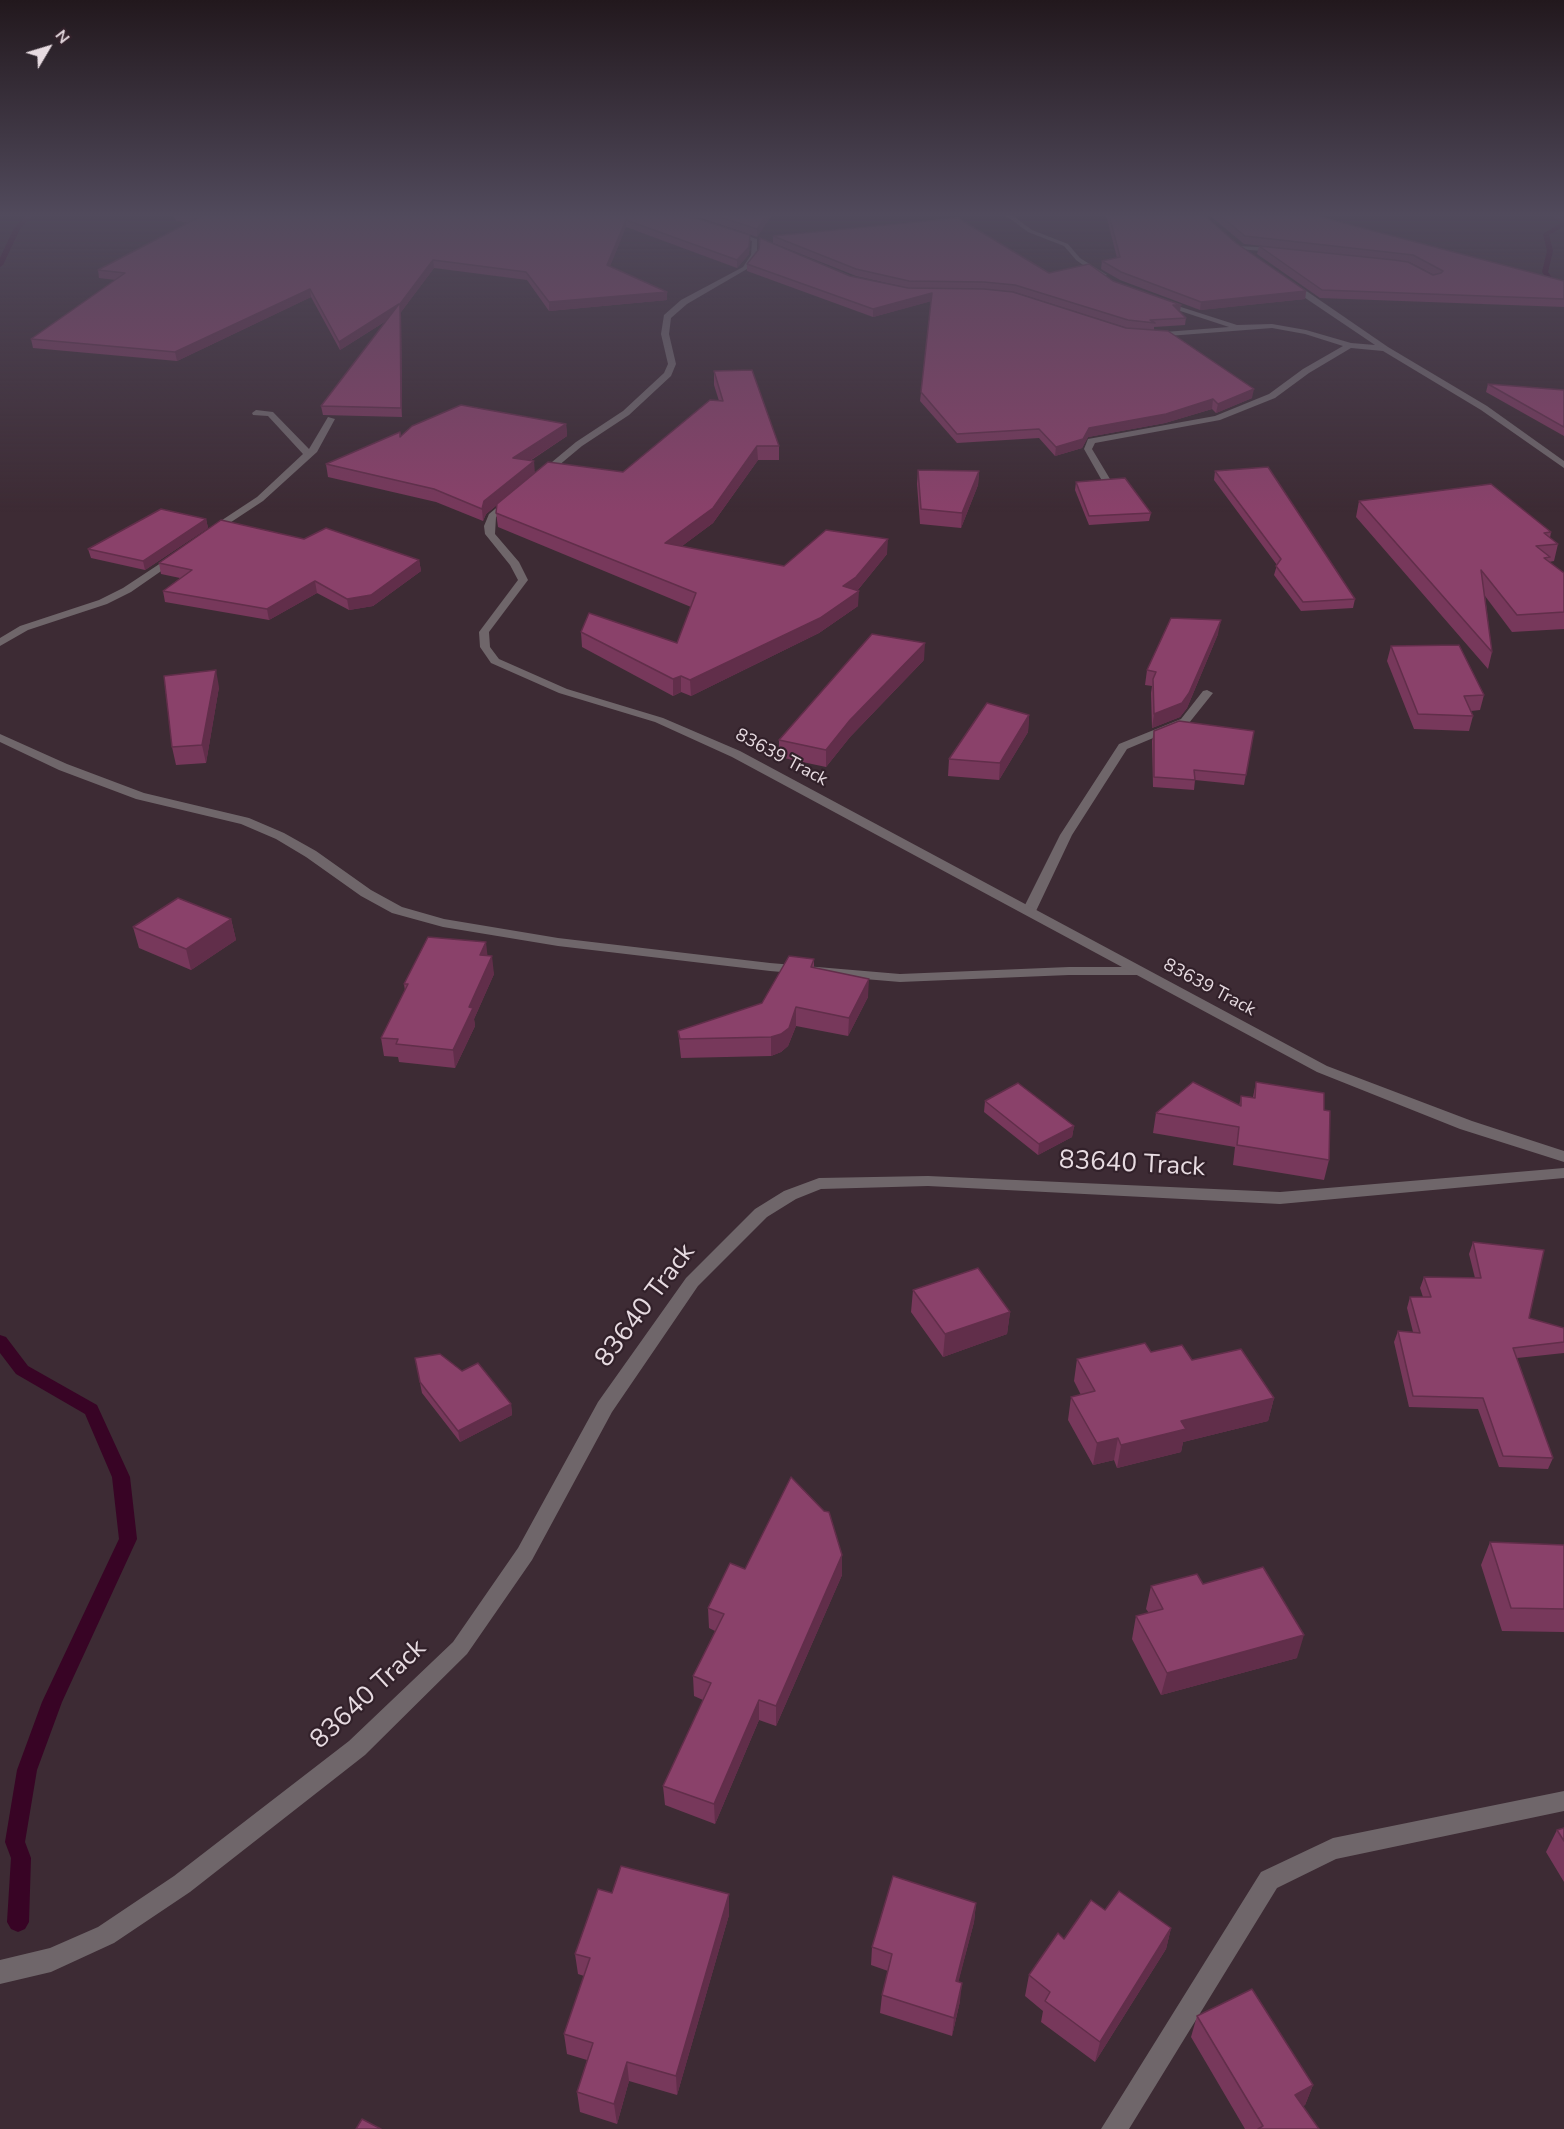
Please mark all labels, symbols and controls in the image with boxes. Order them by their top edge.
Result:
north arrow [18,18,78,78]
text: N [50,25,75,48]
street label: 83639 Track [731,725,831,791]
street label: 83639 Track [1159,955,1259,1021]
street label: 83640 Track [1058,1146,1206,1184]
street label: 83640 Track [590,1238,702,1374]
street label: 83640 Track [305,1634,433,1756]

